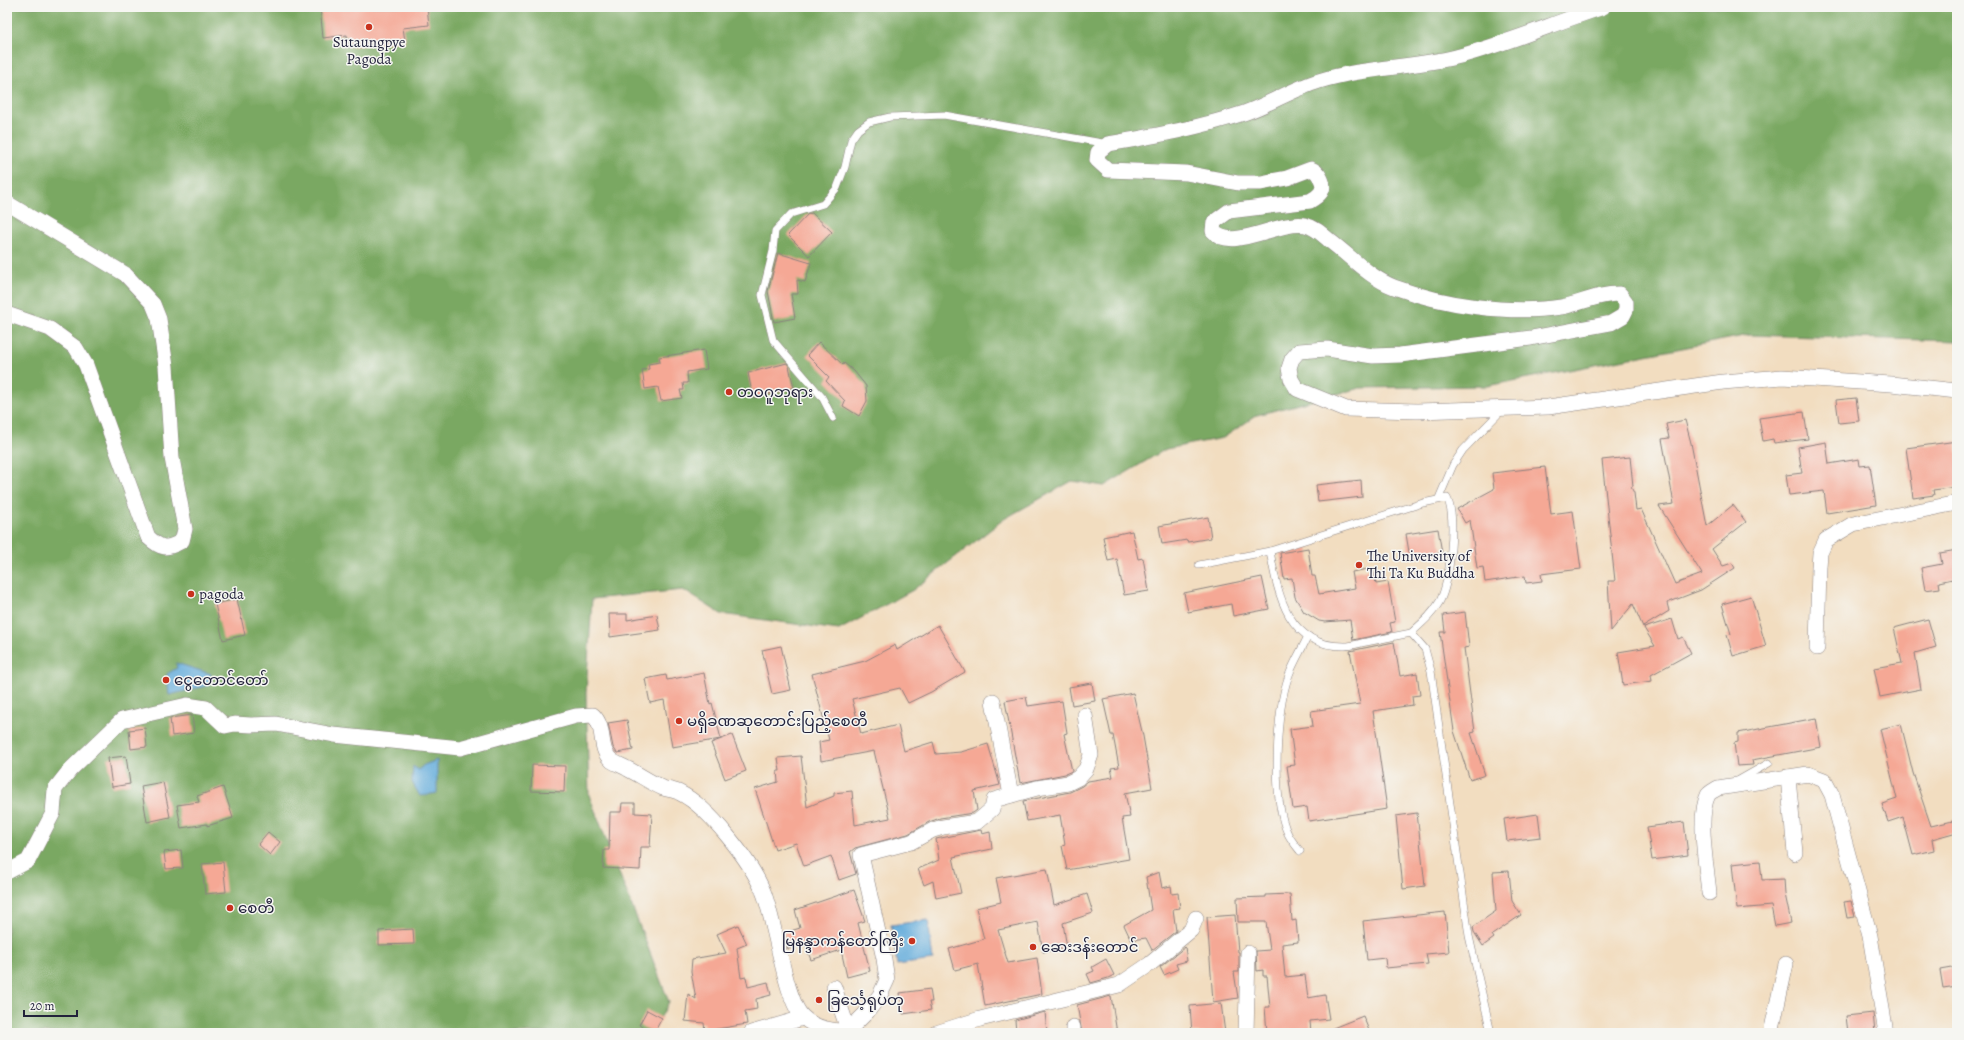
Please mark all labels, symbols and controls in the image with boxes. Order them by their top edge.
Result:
marker: Sutaungpye Pagoda [364,22,374,32]
place label: Sutaungpye Pagoda [333,32,406,69]
place label: တဝဂူဘုရား [737,382,813,404]
marker: တဝဂူဘုရား [724,387,734,397]
place label: The University of Thi Ta Ku Buddha [1367,546,1475,583]
marker: The University of Thi Ta Ku Buddha [1354,560,1364,570]
place label: pagoda [199,584,244,604]
marker: pagoda [186,589,196,599]
place label: ငွေတောင်တော် [174,670,269,691]
marker: ငွေတောင်တော် [161,675,171,685]
place label: မရှိခဏဆုတောင်းပြည့်စေတီ [687,711,868,733]
marker: မရှိခဏဆုတောင်းပြည့်စေတီ [674,716,684,726]
place label: စေတီ [238,898,274,918]
marker: စေတီ [225,903,235,913]
place label: မြနန္ဒာကန်တော်ကြီး [782,931,904,953]
marker: မြနန္ဒာကန်တော်ကြီး [907,936,917,946]
place label: ဆေးဒန်းတောင် [1041,937,1138,959]
marker: ဆေးဒန်းတောင် [1028,942,1038,952]
place label: ခြင်္သေ့ရုပ်တု [827,990,904,1012]
scale bar [24,992,77,1018]
marker: ခြင်္သေ့ရုပ်တု [814,995,824,1005]
text: 20 m [30,998,54,1014]

